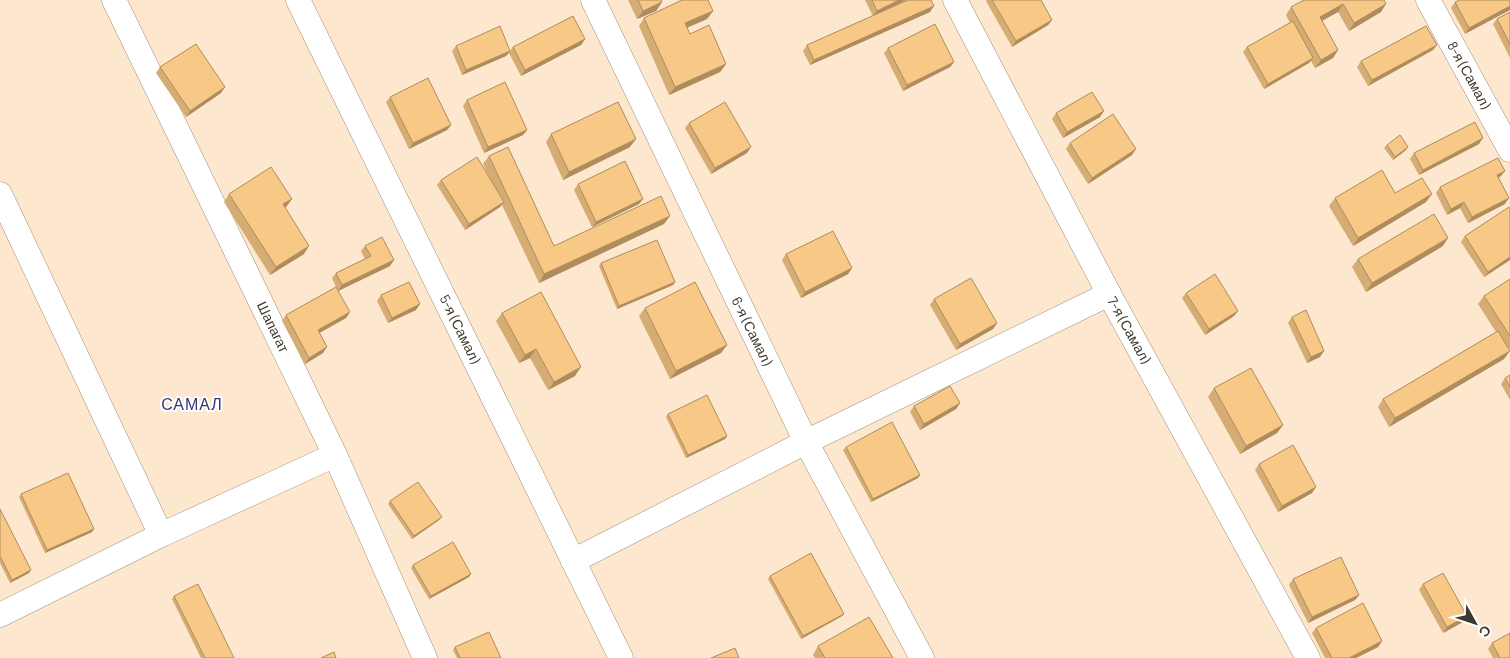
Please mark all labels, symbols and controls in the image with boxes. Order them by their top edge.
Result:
street label: 8-я (Самал) [1444,38,1495,112]
street label: 5-я (Самал) [437,292,484,366]
street label: 6-я (Самал) [729,294,776,368]
street label: 7-я (Самал) [1104,294,1155,366]
street label: Шапагат [254,298,293,356]
district label: САМАЛ [161,394,223,413]
north arrow [1450,598,1500,648]
text: С [1476,622,1495,641]

